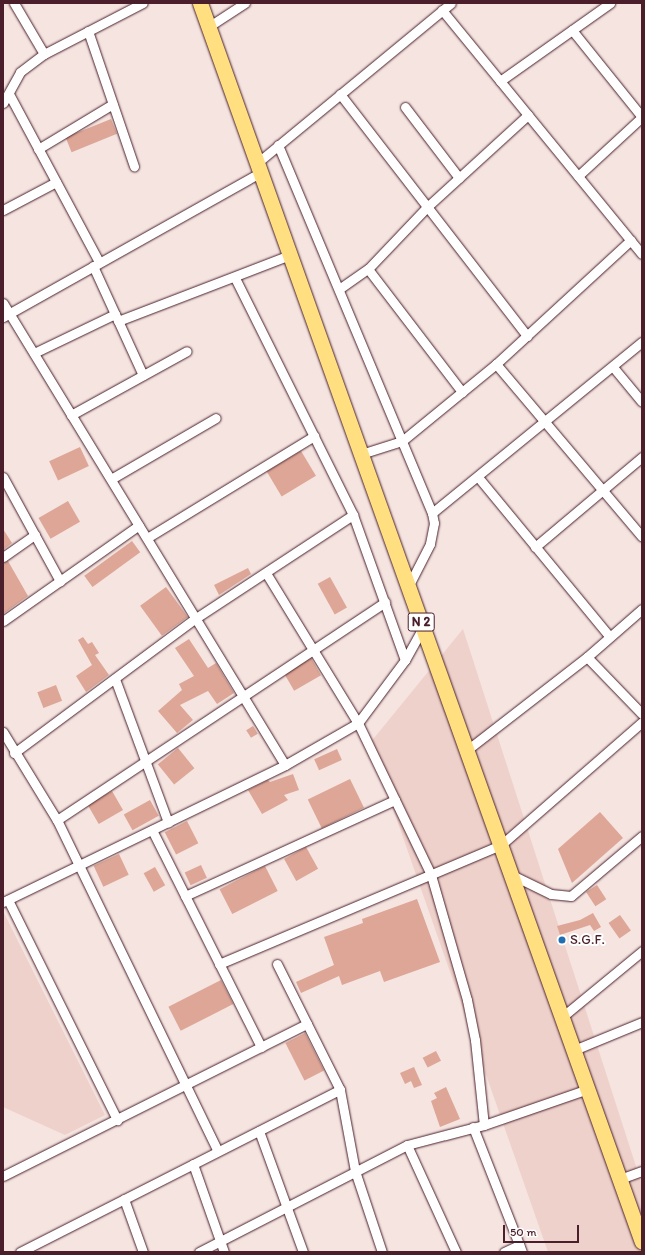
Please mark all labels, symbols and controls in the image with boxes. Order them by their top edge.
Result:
road number: N 2 [407,611,435,633]
place label: S.G.F. [570,932,605,948]
marker: S.G.F. [557,935,567,945]
scale bar [505,1217,581,1243]
text: 50 m [510,1225,536,1239]

